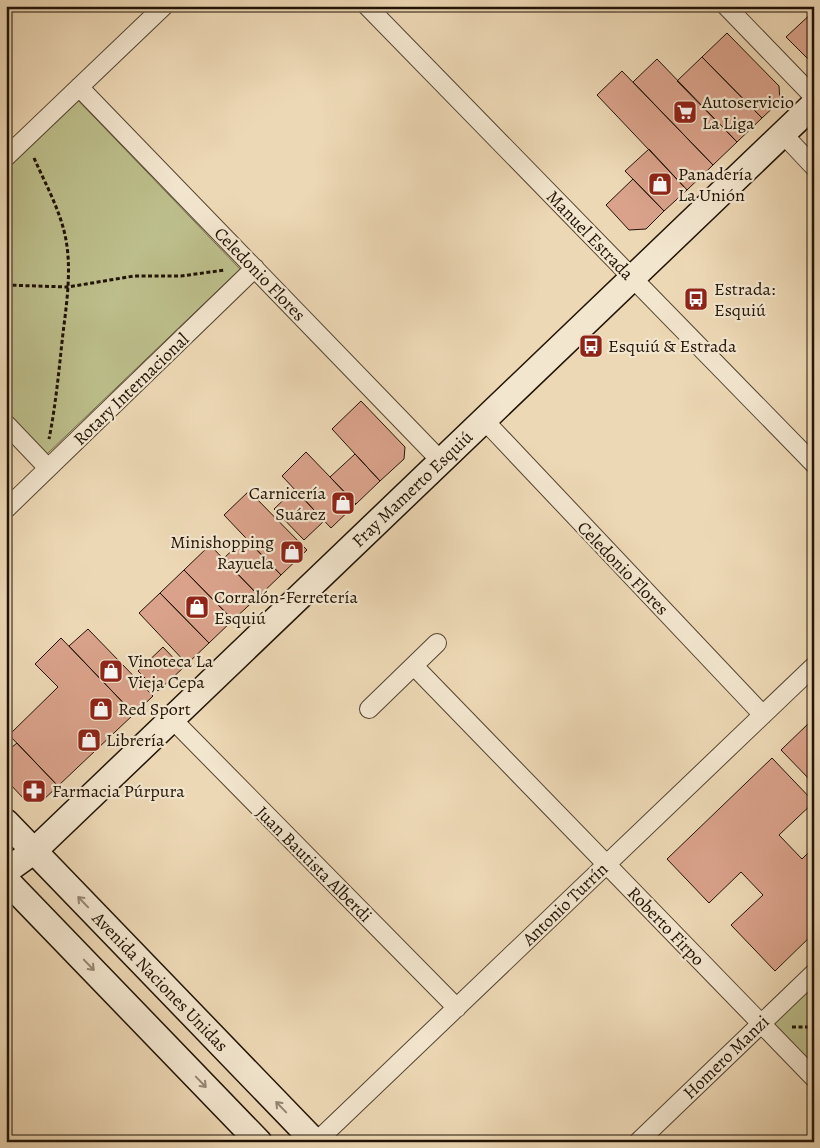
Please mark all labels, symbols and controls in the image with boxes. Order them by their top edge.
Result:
place label: Autoservicio La Liga [701,90,794,135]
supermarket icon: Autoservicio La Liga [672,99,698,125]
place label: Panadería La Unión [678,162,753,207]
shop icon: Panadería La Unión [647,171,673,197]
street label: Manuel Estrada [541,185,639,286]
street label: Celedonio Flores [209,222,311,326]
place label: Estrada: Esquiú [714,277,775,322]
bus stop icon: Estrada: Esquiú [683,286,709,312]
street label: Rotary Internacional [68,327,194,450]
bus stop icon: Esquiú & Estrada [578,333,604,359]
place label: Esquiú & Estrada [608,334,737,358]
street label: Fray Mamerto Esquiú [346,425,478,552]
place label: Carnicería Suárez [249,481,327,526]
shop icon: Carnicería Suárez [330,490,356,516]
street label: Celedonio Flores [572,516,674,620]
place label: Minishopping Rayuela [170,530,275,575]
shop icon: Minishopping Rayuela [279,539,305,565]
place label: Corralón-Ferretería Esquiú [214,585,359,630]
shop icon: Corralón-Ferretería Esquiú [184,594,210,620]
place label: Vinoteca La Vieja Cepa [127,649,214,694]
shop icon: Vinoteca La Vieja Cepa [98,658,124,684]
shop icon: Red Sport [88,696,114,722]
place label: Red Sport [118,697,191,721]
shop icon: Librería [76,727,102,753]
place label: Librería [106,728,165,752]
pharmacy icon: Farmacia Púrpura [21,778,47,804]
place label: Farmacia Púrpura [52,779,185,803]
street label: Juan Bautista Alberdi [251,801,377,927]
street label: Antonio Turrín [516,857,613,952]
street label: Roberto Firpo [622,881,710,971]
one-way arrow [77,895,89,908]
street label: Avenida Naciones Unidas [86,906,234,1057]
one-way arrow [83,959,95,971]
street label: Homero Manzi [678,1010,774,1104]
one-way arrow [195,1076,207,1089]
one-way arrow [275,1100,287,1113]

